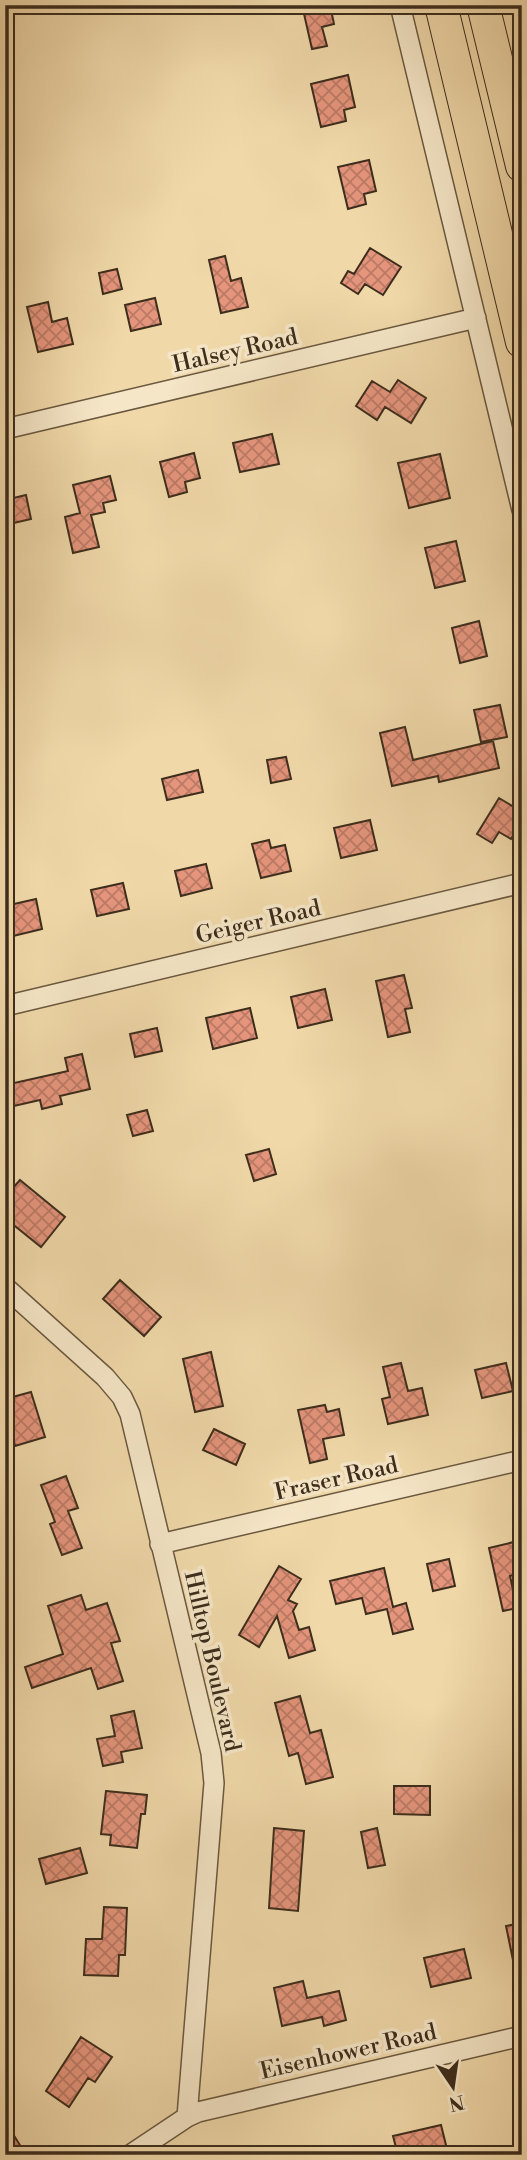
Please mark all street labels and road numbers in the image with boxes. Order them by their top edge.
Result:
street label: Halsey Road [170,323,301,379]
street label: Geiger Road [193,894,323,950]
street label: Fraser Road [272,1451,401,1507]
street label: Hilltop Boulevard [178,1568,246,1754]
street label: Eisenhower Road [257,2018,439,2086]

